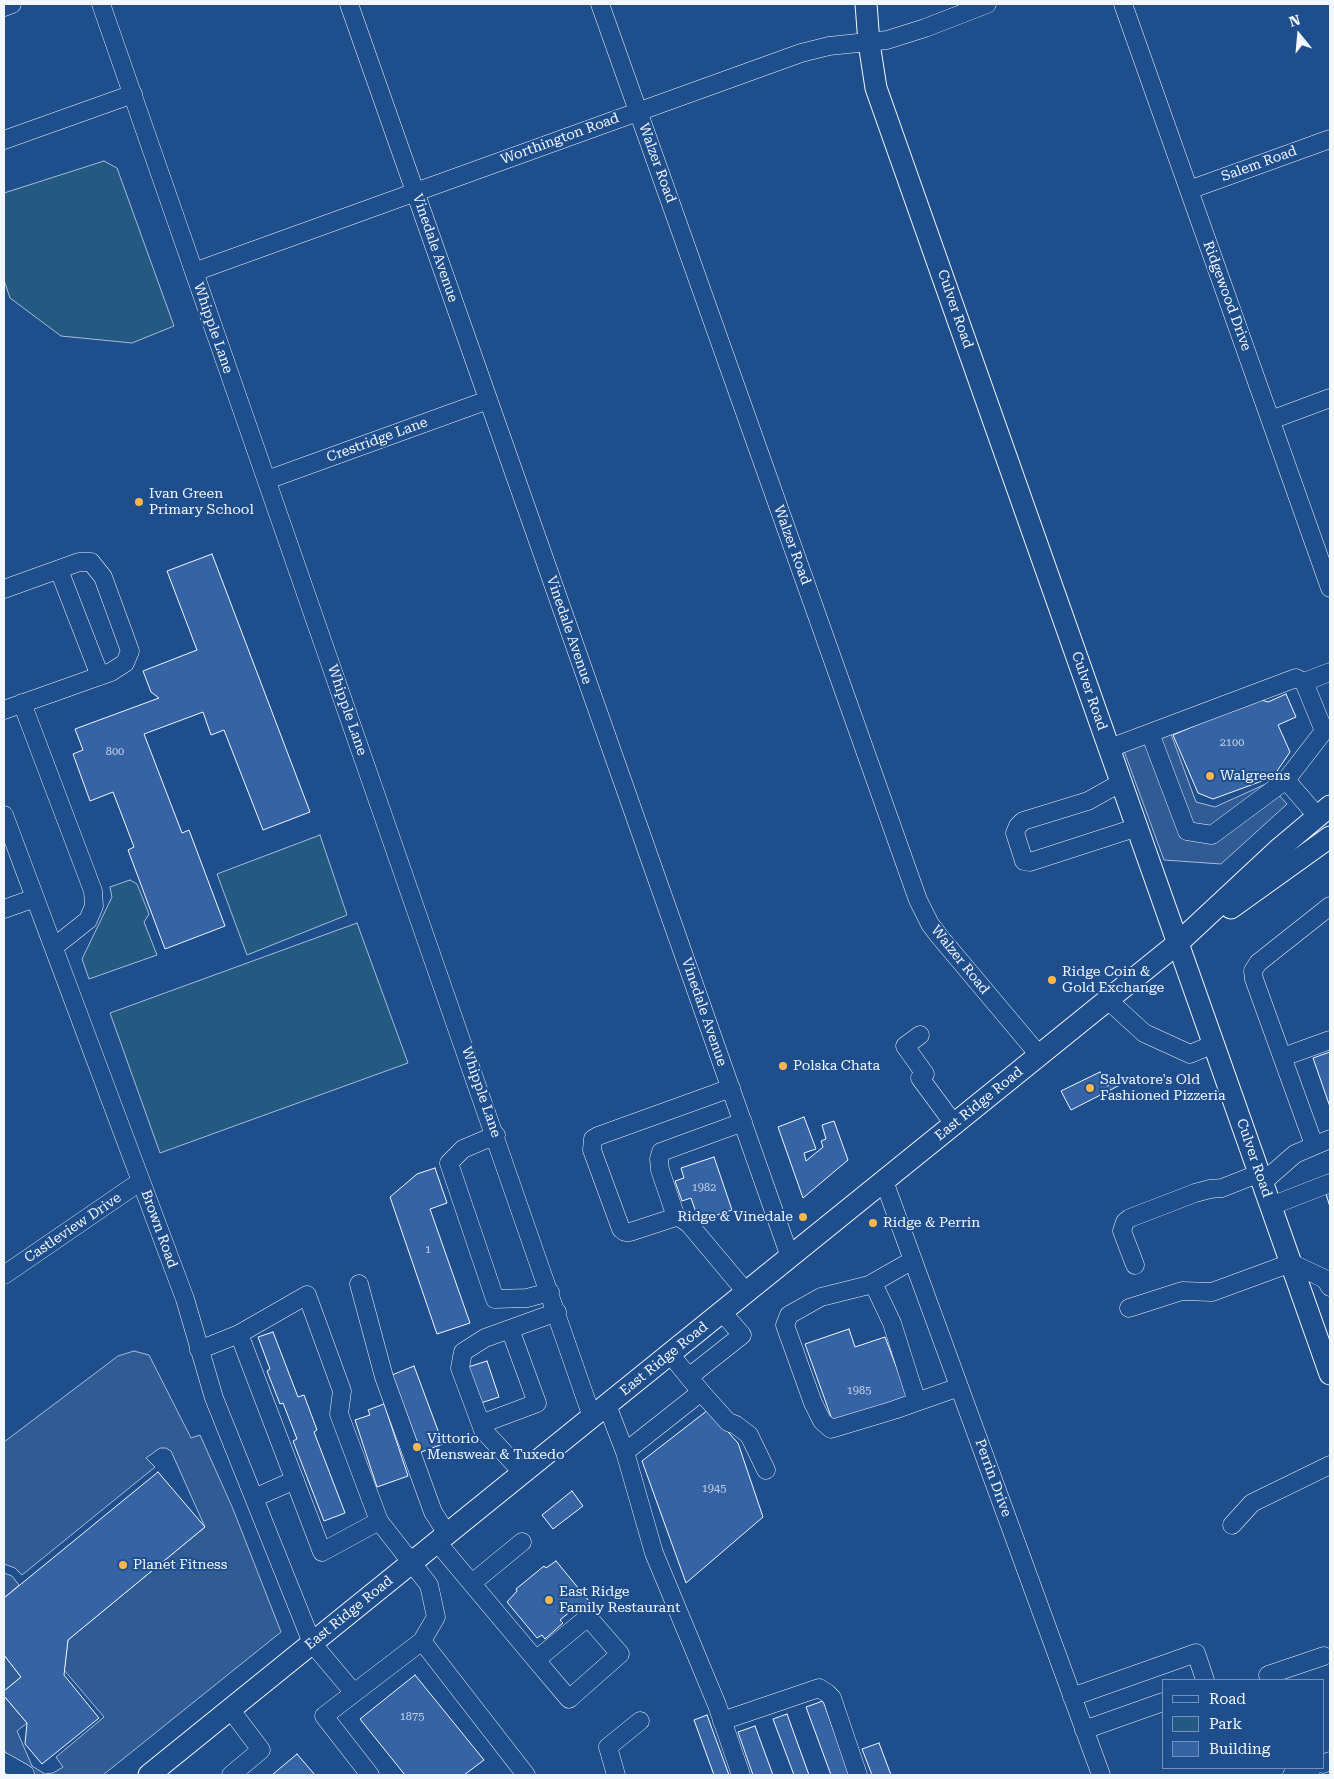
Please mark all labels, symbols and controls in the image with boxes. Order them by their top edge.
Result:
north arrow [1274,10,1324,60]
text: N [1287,11,1302,30]
street label: Worthington Road [499,110,621,168]
street label: Walzer Road [635,121,679,205]
street label: Salem Road [1219,143,1299,185]
street label: Vinedale Avenue [409,192,461,304]
street label: Ridgewood Drive [1199,239,1255,353]
street label: Culver Road [934,267,976,351]
street label: Whipple Lane [190,280,236,376]
street label: Crestridge Lane [324,414,430,466]
place label: Ivan Green Primary School [149,486,254,518]
marker: Ivan Green Primary School [133,496,145,508]
street label: Walzer Road [770,503,814,587]
street label: Vinedale Avenue [543,574,595,686]
street label: Culver Road [1068,649,1110,733]
street label: Whipple Lane [324,662,370,758]
house number: 2100 [1220,736,1244,750]
house number: 800 [106,745,124,759]
place label: Walgreens [1220,768,1290,784]
marker: Walgreens [1204,770,1216,782]
street label: Walzer Road [927,922,993,998]
street label: Vinedale Avenue [678,956,730,1068]
place label: Ridge Coin & Gold Exchange [1062,964,1164,996]
marker: Ridge Coin & Gold Exchange [1046,974,1058,986]
street label: Whipple Lane [458,1044,504,1140]
place label: Polska Chata [793,1058,880,1074]
marker: Polska Chata [777,1060,789,1072]
street label: East Ridge Road [932,1063,1026,1145]
place label: Salvatore's Old Fashioned Pizzeria [1100,1072,1226,1104]
marker: Salvatore's Old Fashioned Pizzeria [1084,1082,1096,1094]
street label: Culver Road [1233,1116,1275,1200]
house number: 1982 [692,1181,716,1195]
street label: Brown Road [137,1188,181,1270]
street label: Castleview Drive [21,1189,125,1267]
place label: Ridge & Vinedale [677,1209,793,1225]
marker: Ridge & Vinedale [797,1211,809,1223]
place label: Ridge & Perrin [883,1215,980,1231]
marker: Ridge & Perrin [867,1217,879,1229]
house number: 1 [425,1243,431,1257]
street label: East Ridge Road [617,1318,711,1400]
house number: 1985 [847,1384,871,1398]
place label: Vittorio Menswear & Tuxedo [427,1431,565,1464]
street label: Perrin Drive [971,1437,1015,1519]
marker: Vittorio Menswear & Tuxedo [411,1441,423,1453]
house number: 1945 [702,1482,726,1496]
place label: Planet Fitness [133,1557,227,1573]
marker: Planet Fitness [117,1559,129,1571]
street label: East Ridge Road [302,1572,396,1654]
place label: East Ridge Family Restaurant [559,1584,680,1616]
marker: East Ridge Family Restaurant [543,1594,555,1606]
legend [1162,1679,1324,1769]
text: Road [1209,1690,1246,1708]
house number: 1875 [400,1710,424,1724]
text: Park [1209,1715,1242,1733]
text: Building [1209,1740,1270,1758]

